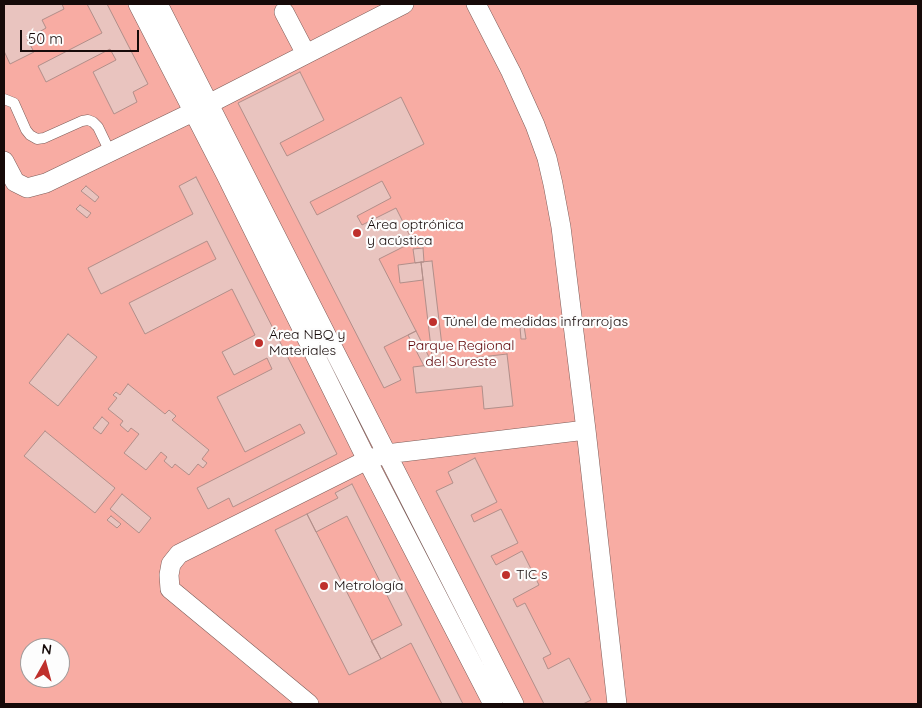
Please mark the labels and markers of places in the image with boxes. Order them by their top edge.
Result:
place label: Área optrónica y acústica [367,217,464,250]
marker: Área optrónica y acústica [351,227,363,239]
place label: Túnel de medidas infrarrojas [443,314,628,330]
marker: Túnel de medidas infrarrojas [427,316,439,328]
place label: Área NBQ y Materiales [269,327,345,360]
marker: Área NBQ y Materiales [253,337,265,349]
place label: TIC s [516,567,547,583]
marker: TIC s [500,569,512,581]
place label: Metrología [334,578,404,594]
marker: Metrología [318,580,330,592]

